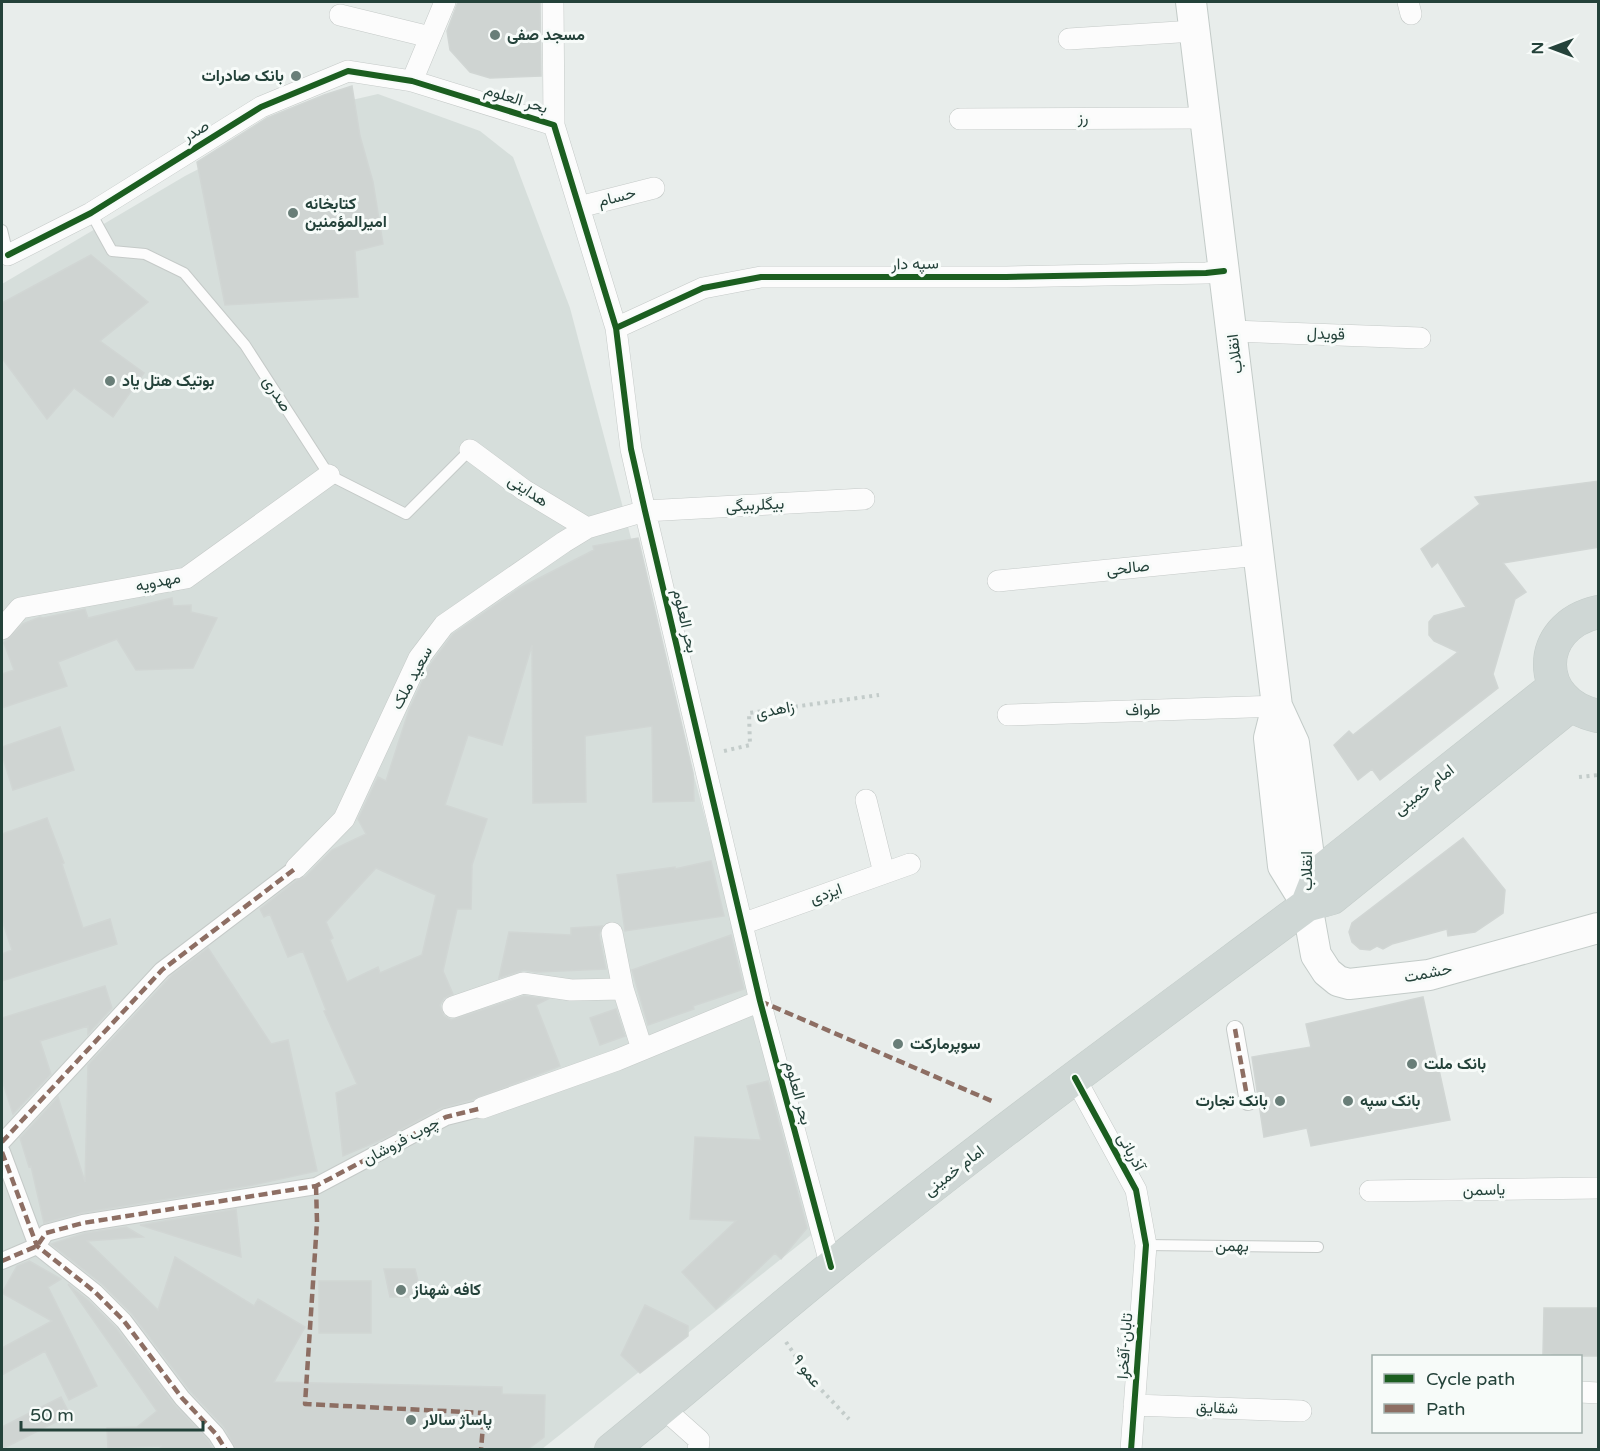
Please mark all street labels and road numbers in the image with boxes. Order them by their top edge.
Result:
street label: بحر العلوم [482,80,550,118]
street label: رز [1077,108,1088,128]
street label: صدر [178,115,213,147]
street label: حسام [596,183,638,211]
street label: سپه دار [890,254,939,275]
street label: قویدل [1307,323,1345,345]
street label: انقلاب [1223,333,1247,375]
street label: صدری [258,372,296,416]
street label: هدایتی [504,471,552,511]
street label: بیگلربیگی [725,493,785,517]
street label: صالحی [1105,556,1151,580]
street label: مهدویه [134,567,182,597]
street label: بحر العلوم [668,587,702,655]
street label: سعید ملک [387,643,437,713]
street label: زاهدی [754,696,796,724]
street label: طواف [1125,699,1161,721]
street label: امام خمینی [1390,760,1458,820]
street label: انقلاب [1297,851,1317,891]
street label: ایزدی [807,879,845,909]
street label: حشمت [1402,959,1454,987]
street label: بحر العلوم [780,1059,816,1127]
street label: چوب فروشان [359,1112,443,1170]
street label: آذربانی [1113,1130,1150,1176]
street label: امام خمینی [920,1141,988,1201]
street label: یاسمن [1463,1180,1505,1200]
street label: بهمن [1215,1236,1249,1256]
street label: تابان-آفخرا [1113,1312,1137,1380]
street label: عمو ۹ [788,1350,826,1392]
street label: شقایق [1196,1397,1238,1419]

